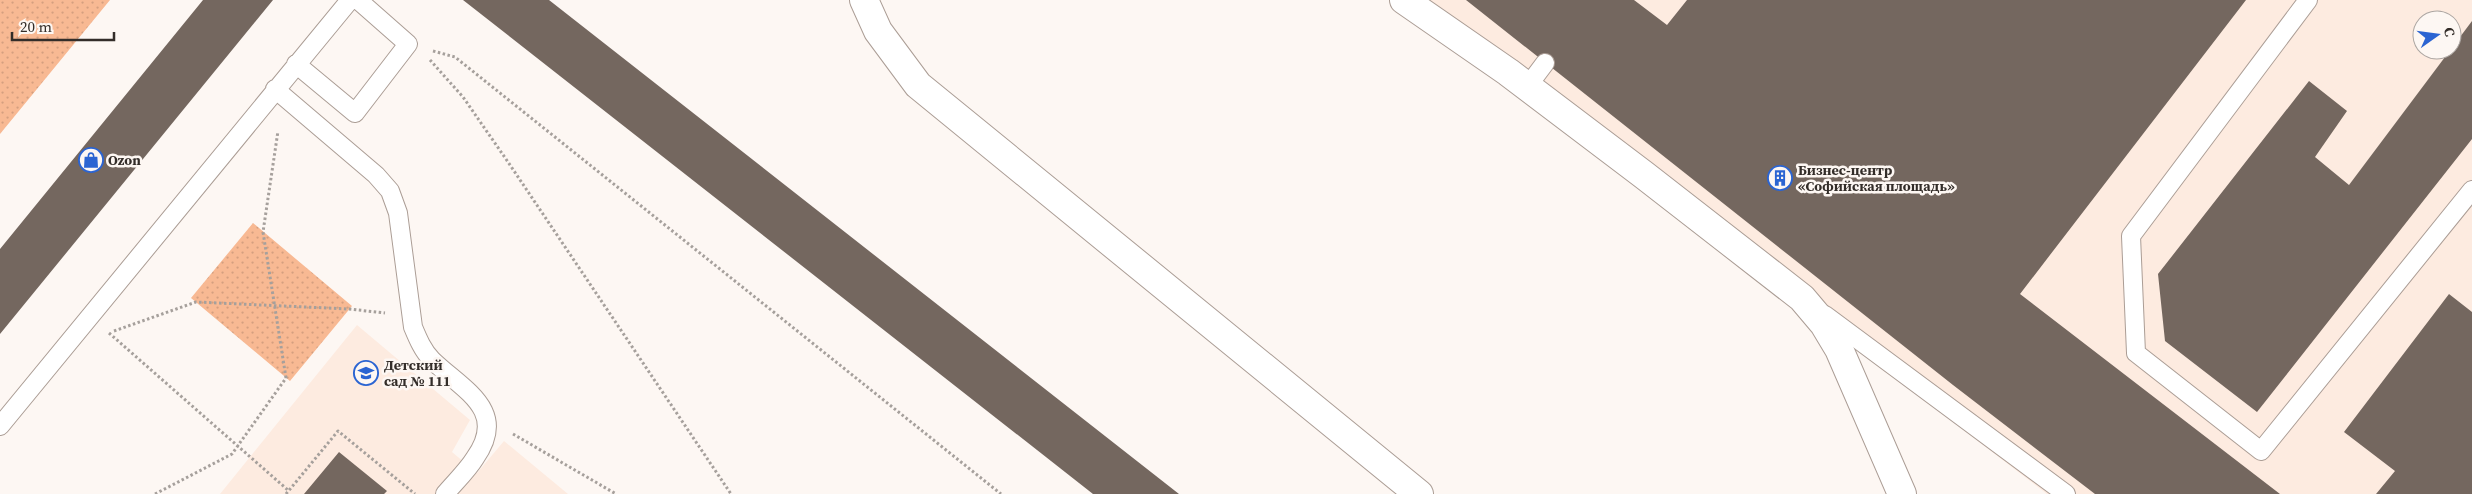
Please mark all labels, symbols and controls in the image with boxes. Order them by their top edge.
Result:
scale bar [12,10,115,42]
north arrow [2412,10,2462,60]
text: 20 m [20,16,52,37]
text: С [2439,25,2460,39]
shop icon: Ozon [78,147,104,173]
place label: Ozon [108,150,141,170]
place label: Бизнес-центр «Софийская площадь» [1798,160,1955,196]
building icon: Бизнес-центр «Софийская площадь» [1767,165,1793,191]
place label: Детский сад № 111 [384,355,451,391]
school or university icon: Детский сад № 111 [353,360,379,386]

